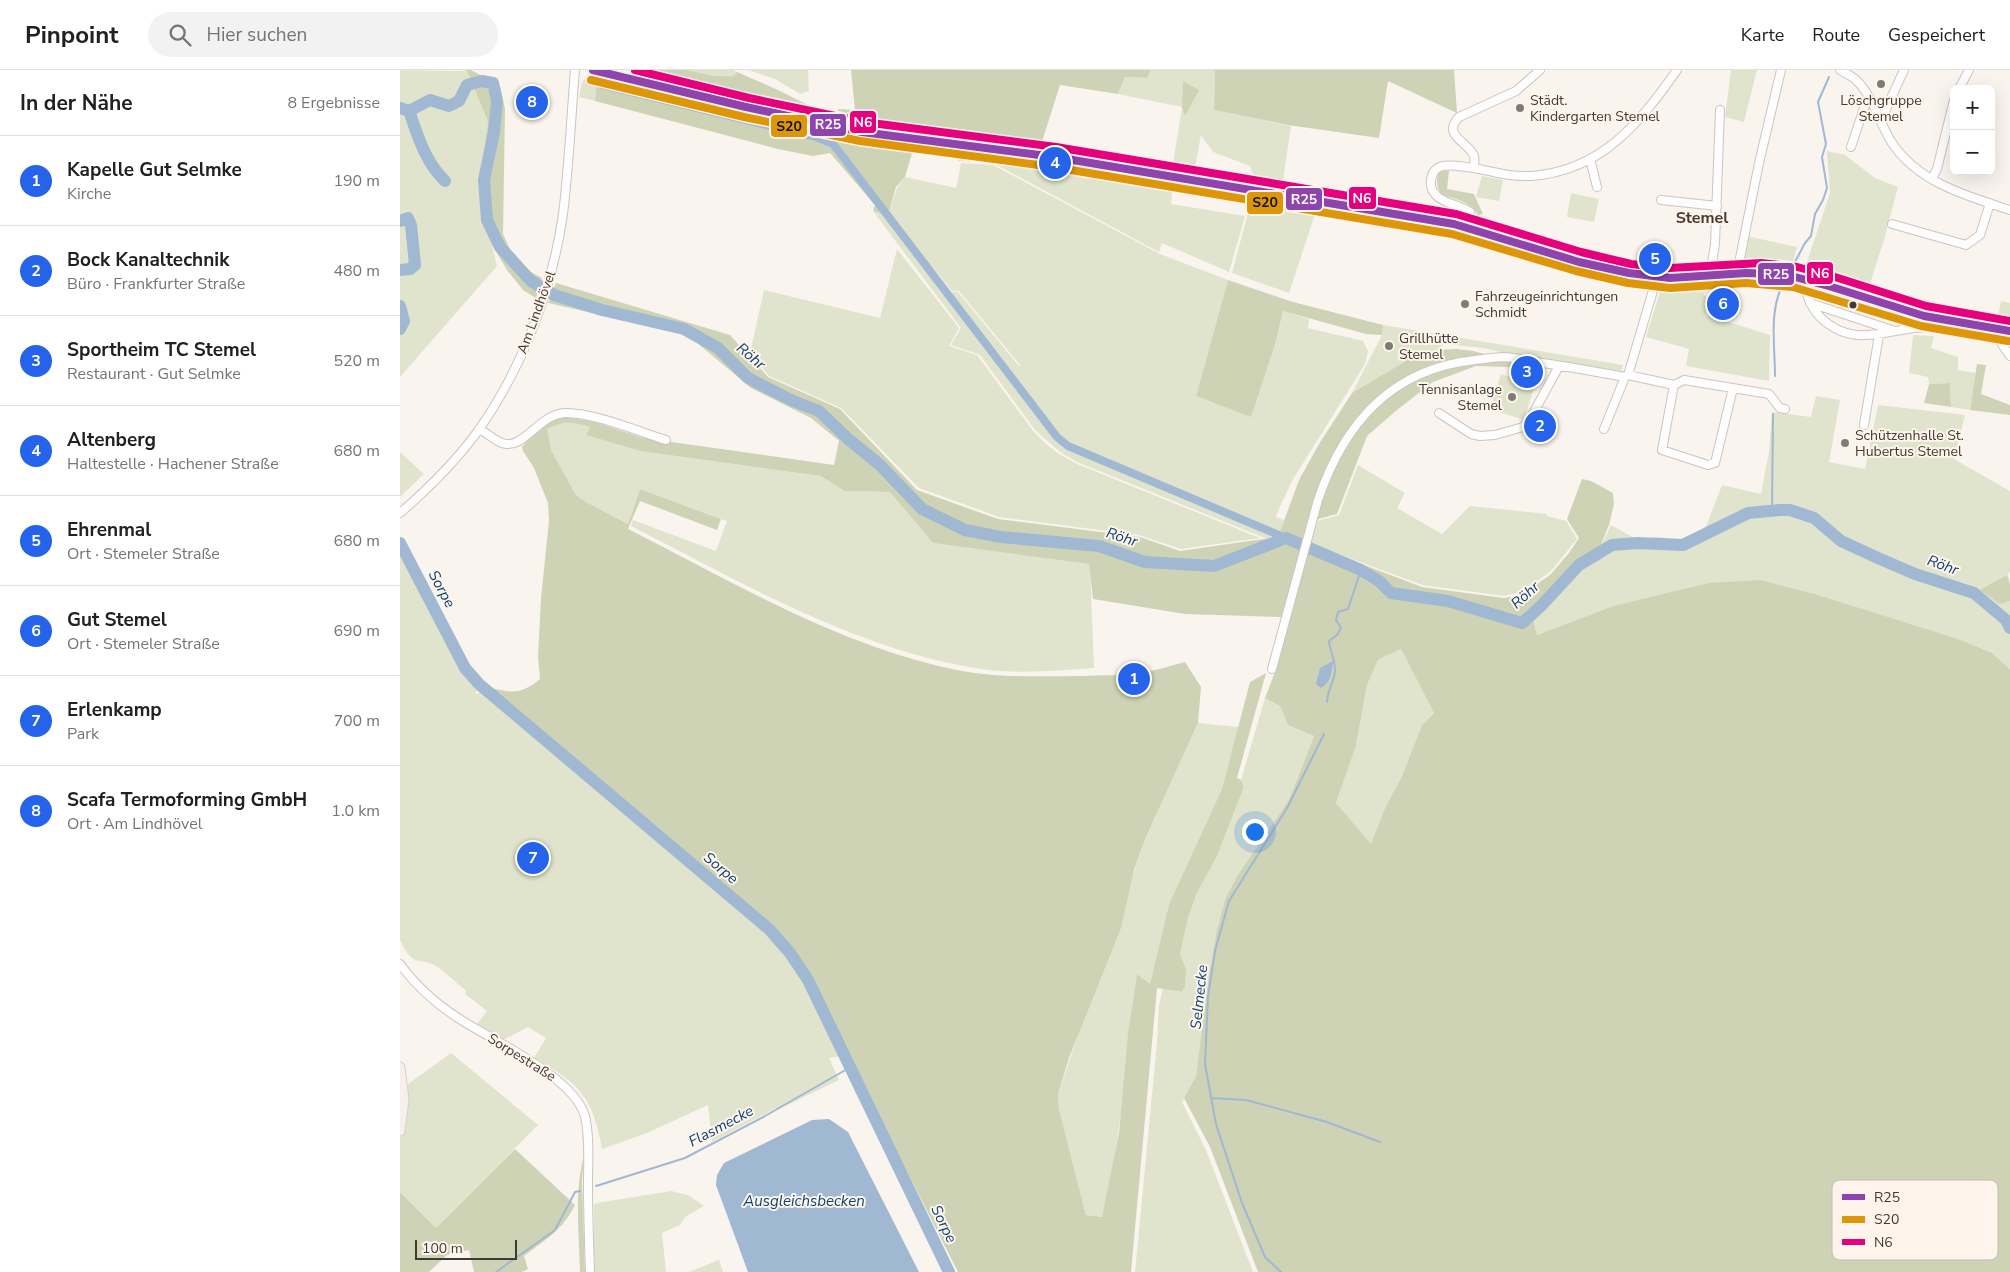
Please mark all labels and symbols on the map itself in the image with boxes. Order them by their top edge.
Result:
marker: Löschgruppe Stemel [1875,78,1887,90]
pin: 8 [516,83,548,121]
place label: Städt. Kindergarten Stemel [1530,91,1661,126]
place label: Löschgruppe Stemel [1840,91,1922,126]
marker: Städt. Kindergarten Stemel [1514,102,1526,114]
line badge: N6 [849,110,877,134]
line badge: R25 [809,113,847,137]
text: N6 [854,113,872,132]
line badge: S20 [770,114,808,138]
text: R25 [815,115,841,134]
text: S20 [776,117,802,136]
pin: 4 [1039,144,1071,182]
line badge: N6 [1348,186,1377,210]
line badge: R25 [1285,187,1323,211]
text: N6 [1353,189,1371,208]
text: R25 [1291,190,1317,209]
line badge: S20 [1246,191,1284,215]
text: S20 [1252,193,1278,212]
district label: Stemel [1676,207,1728,229]
pin: 5 [1639,240,1671,278]
line badge: N6 [1806,261,1834,285]
line badge: R25 [1757,262,1795,286]
text: N6 [1811,264,1829,283]
text: R25 [1763,265,1789,284]
street label: Am Lindhövel [513,267,561,356]
pin: 6 [1707,285,1739,323]
place label: Fahrzeugeinrichtungen Schmidt [1475,287,1618,322]
marker: Fahrzeugeinrichtungen Schmidt [1459,298,1471,310]
unlabelled marker [1848,300,1858,310]
place label: Grillhütte Stemel [1399,329,1459,364]
water label: Röhr [732,338,770,374]
marker: Grillhütte Stemel [1383,340,1395,352]
pin: 3 [1511,353,1543,391]
place label: Tennisanlage Stemel [1419,380,1503,415]
marker: Tennisanlage Stemel [1506,391,1518,403]
pin: 2 [1524,407,1556,445]
place label: Schützenhalle St. Hubertus Stemel [1855,426,1964,461]
marker: Schützenhalle St. Hubertus Stemel [1839,437,1851,449]
water label: Röhr [1104,523,1141,552]
water label: Röhr [1924,550,1962,580]
water label: Sorpe [424,567,460,611]
water label: Röhr [1506,576,1544,613]
pin: 1 [1118,660,1150,698]
your location [1242,819,1268,845]
pin: 7 [517,839,549,877]
water label: Sorpe [699,848,743,888]
water label: Selmecke [1186,964,1212,1030]
street label: Sorpestraße [484,1029,559,1086]
water label: Flasmecke [685,1101,757,1151]
legend [1832,1180,1998,1260]
text: R25 [1874,1188,1900,1207]
water label: Ausgleichsbecken [742,1191,865,1211]
water label: Sorpe [926,1202,962,1246]
text: S20 [1874,1210,1899,1229]
text: N6 [1874,1233,1893,1252]
scale bar [415,1237,518,1260]

